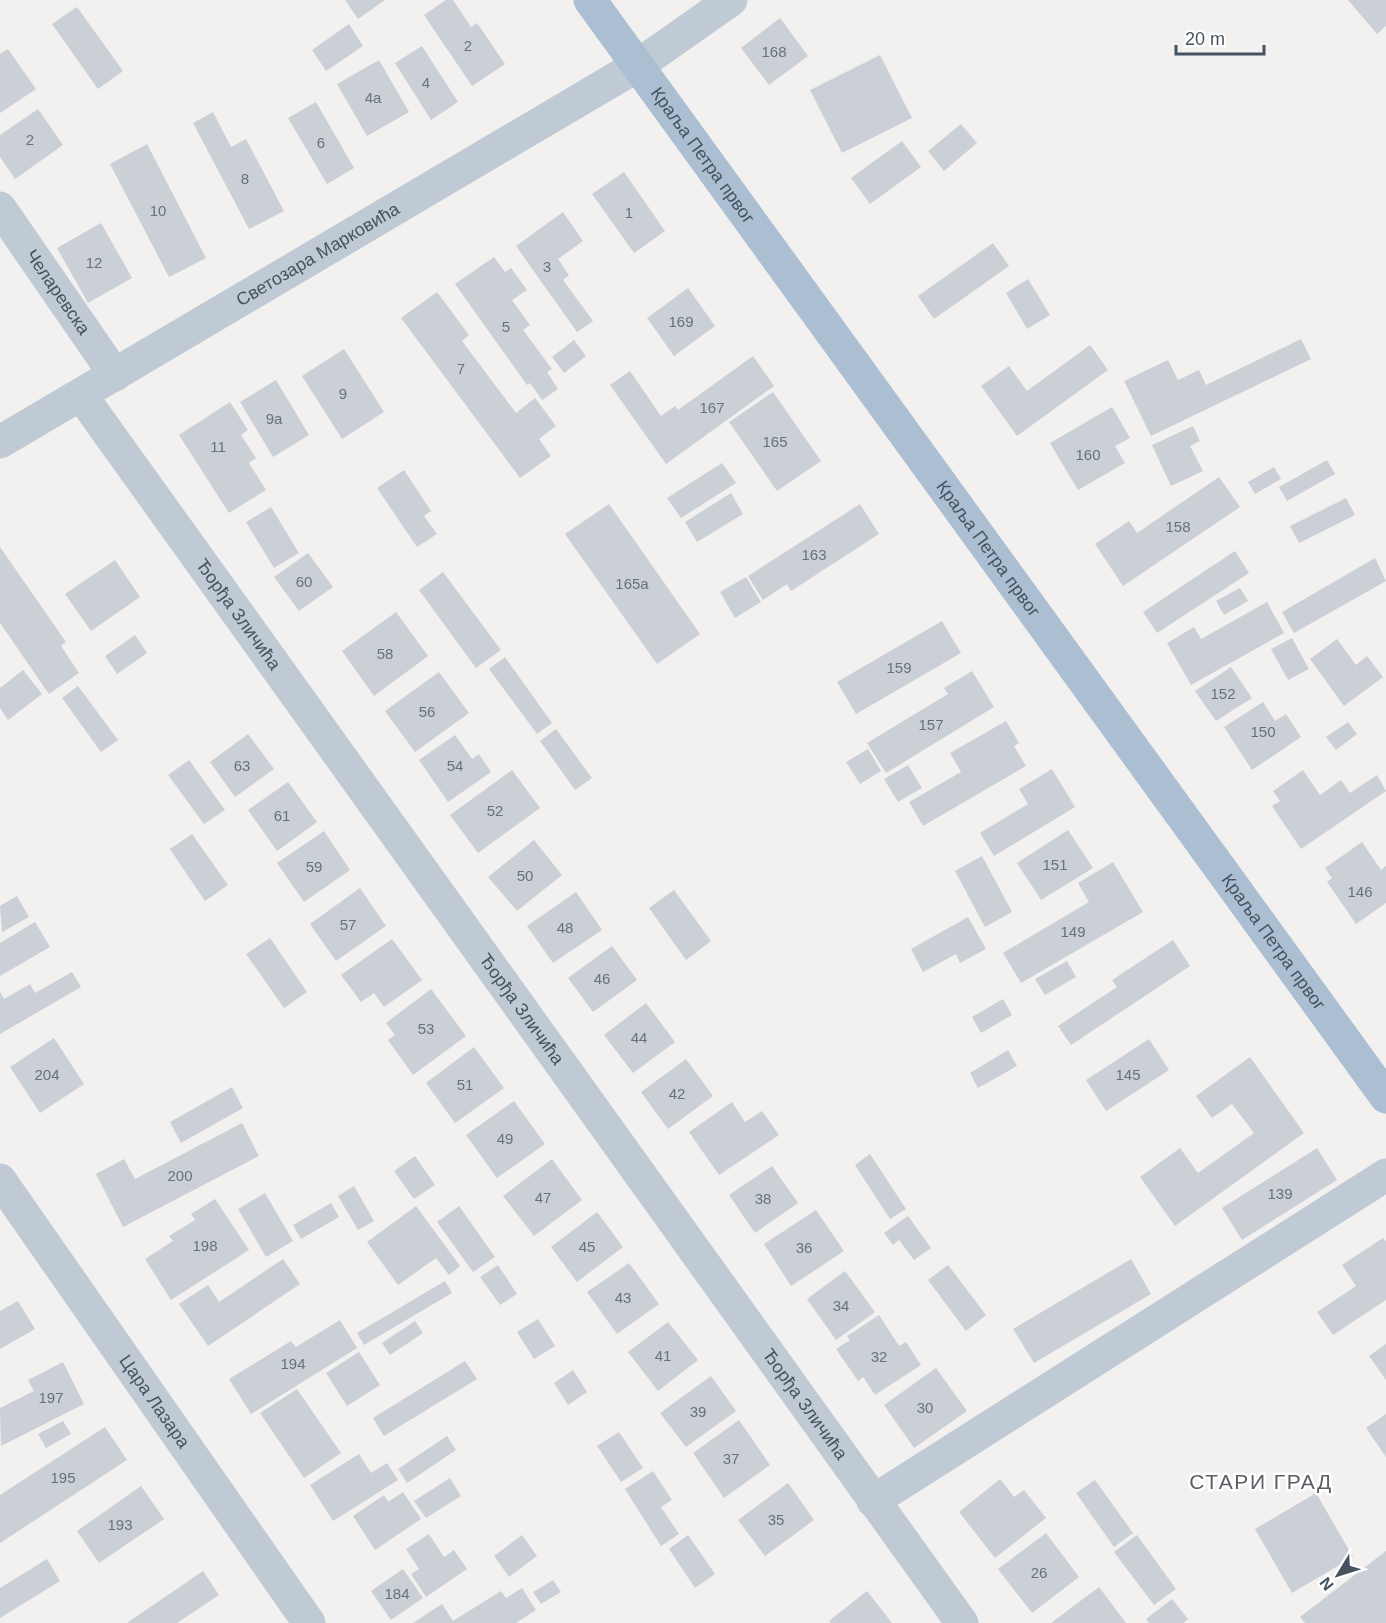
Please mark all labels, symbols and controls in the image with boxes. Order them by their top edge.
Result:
scale bar [1176,18,1264,56]
text: 20 m [1185,29,1225,49]
house number: 2 [464,37,472,54]
house number: 168 [761,43,787,60]
house number: 4 [422,74,430,91]
street label: Краља Петра првог [647,83,759,228]
house number: 4a [365,89,382,106]
house number: 2 [26,131,34,148]
house number: 6 [317,134,325,151]
house number: 8 [241,170,249,187]
street label: Светозара Марковића [233,198,404,310]
house number: 10 [150,202,166,219]
house number: 1 [625,204,633,221]
street label: Челаревска [22,246,95,339]
house number: 12 [86,254,102,271]
house number: 3 [543,258,551,275]
house number: 169 [668,313,694,330]
house number: 5 [502,318,510,335]
house number: 7 [457,360,465,377]
house number: 9 [339,385,347,402]
house number: 167 [699,399,725,416]
house number: 9a [266,410,283,427]
house number: 165 [762,433,788,450]
house number: 11 [210,438,226,455]
house number: 160 [1075,446,1101,463]
street label: Краља Петра првог [932,477,1044,621]
house number: 158 [1165,518,1191,535]
house number: 163 [801,546,827,563]
street label: Ђорђа Зличића [192,555,285,674]
house number: 60 [296,573,312,590]
house number: 165a [615,575,649,592]
house number: 58 [377,645,393,662]
house number: 159 [886,659,912,676]
house number: 152 [1210,685,1236,702]
house number: 56 [419,703,435,720]
house number: 157 [918,716,944,733]
house number: 150 [1250,723,1276,740]
house number: 63 [234,757,250,774]
house number: 54 [447,757,463,774]
house number: 52 [487,802,503,819]
house number: 61 [274,807,290,824]
house number: 151 [1042,856,1068,873]
house number: 59 [306,858,322,875]
house number: 50 [517,867,533,884]
street label: Краља Петра првог [1218,870,1330,1014]
house number: 146 [1347,883,1373,900]
house number: 57 [340,916,356,933]
house number: 48 [557,919,573,936]
house number: 149 [1060,923,1086,940]
street label: Ђорђа Зличића [475,950,569,1069]
house number: 46 [594,970,610,987]
house number: 53 [418,1020,434,1037]
house number: 44 [631,1029,647,1046]
house number: 204 [34,1066,60,1083]
house number: 145 [1115,1066,1141,1083]
house number: 51 [457,1076,473,1093]
house number: 42 [669,1085,685,1102]
house number: 49 [497,1130,513,1147]
house number: 200 [167,1167,193,1184]
house number: 139 [1267,1185,1293,1202]
house number: 47 [535,1189,551,1206]
house number: 38 [755,1190,771,1207]
house number: 198 [192,1237,218,1254]
house number: 45 [579,1238,595,1255]
house number: 36 [796,1239,812,1256]
house number: 43 [615,1289,631,1306]
house number: 34 [833,1297,849,1314]
street label: Ђорђа Зличића [759,1345,852,1464]
house number: 41 [655,1347,671,1364]
house number: 32 [871,1348,887,1365]
street label: Цара Лазара [115,1351,194,1453]
house number: 194 [280,1355,306,1372]
house number: 197 [38,1389,64,1406]
house number: 30 [917,1399,933,1416]
house number: 39 [690,1403,706,1420]
house number: 37 [723,1450,739,1467]
house number: 195 [50,1469,76,1486]
district label: СТАРИ ГРАД [1189,1470,1333,1493]
house number: 35 [768,1511,784,1528]
house number: 193 [107,1516,133,1533]
north arrow [1308,1545,1368,1605]
house number: 26 [1031,1564,1047,1581]
text: N [1316,1574,1337,1594]
house number: 184 [384,1585,410,1602]

